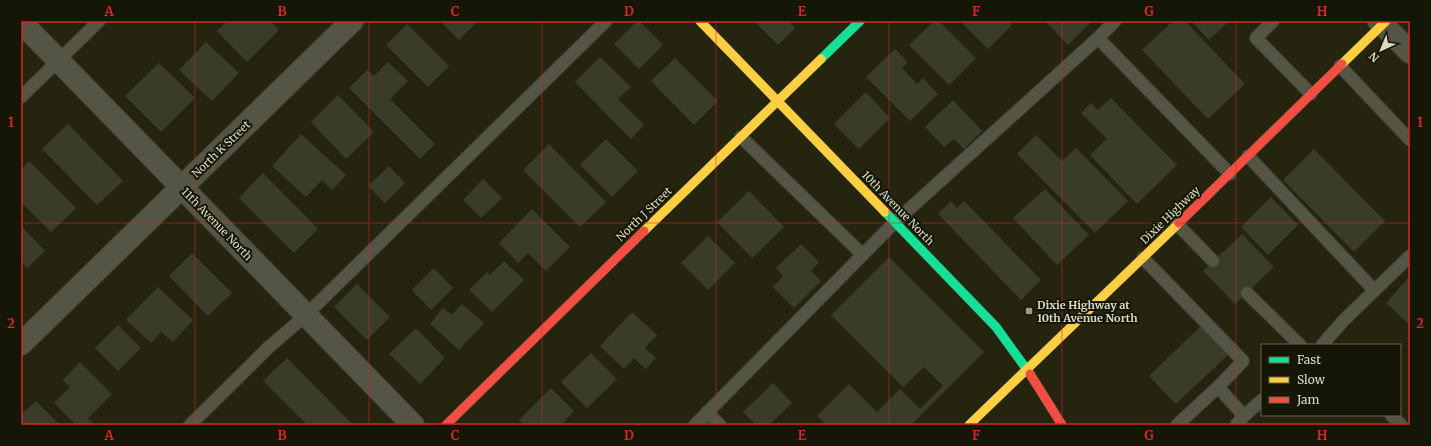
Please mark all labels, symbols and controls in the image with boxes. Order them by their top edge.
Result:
text: A [103,3,114,20]
text: B [277,3,287,20]
text: C [451,3,460,20]
text: D [624,3,634,20]
text: E [798,3,807,20]
text: F [972,3,980,20]
text: G [1144,3,1154,20]
text: H [1317,3,1328,20]
north arrow [1361,30,1401,70]
text: N [1366,49,1382,65]
text: 1 [8,114,14,131]
text: 1 [1417,114,1423,131]
street label: North K Street [189,117,254,180]
street label: 10th Avenue North [859,168,938,249]
street label: North J Street [613,183,675,244]
street label: Dixie Highway [1137,183,1203,247]
street label: 11th Avenue North [179,185,256,264]
place label: Dixie Highway at 10th Avenue North [1037,298,1138,325]
marker: Dixie Highway at 10th Avenue North [1024,306,1034,316]
text: 2 [7,315,15,332]
text: 2 [1416,315,1424,332]
legend [1261,344,1401,416]
text: Fast [1297,352,1321,367]
text: Slow [1297,372,1326,387]
text: Jam [1296,392,1320,407]
text: A [103,427,114,444]
text: B [277,427,287,444]
text: C [451,427,460,444]
text: D [624,427,634,444]
text: E [798,427,807,444]
text: F [972,427,980,444]
text: G [1144,427,1154,444]
text: H [1317,427,1328,444]

